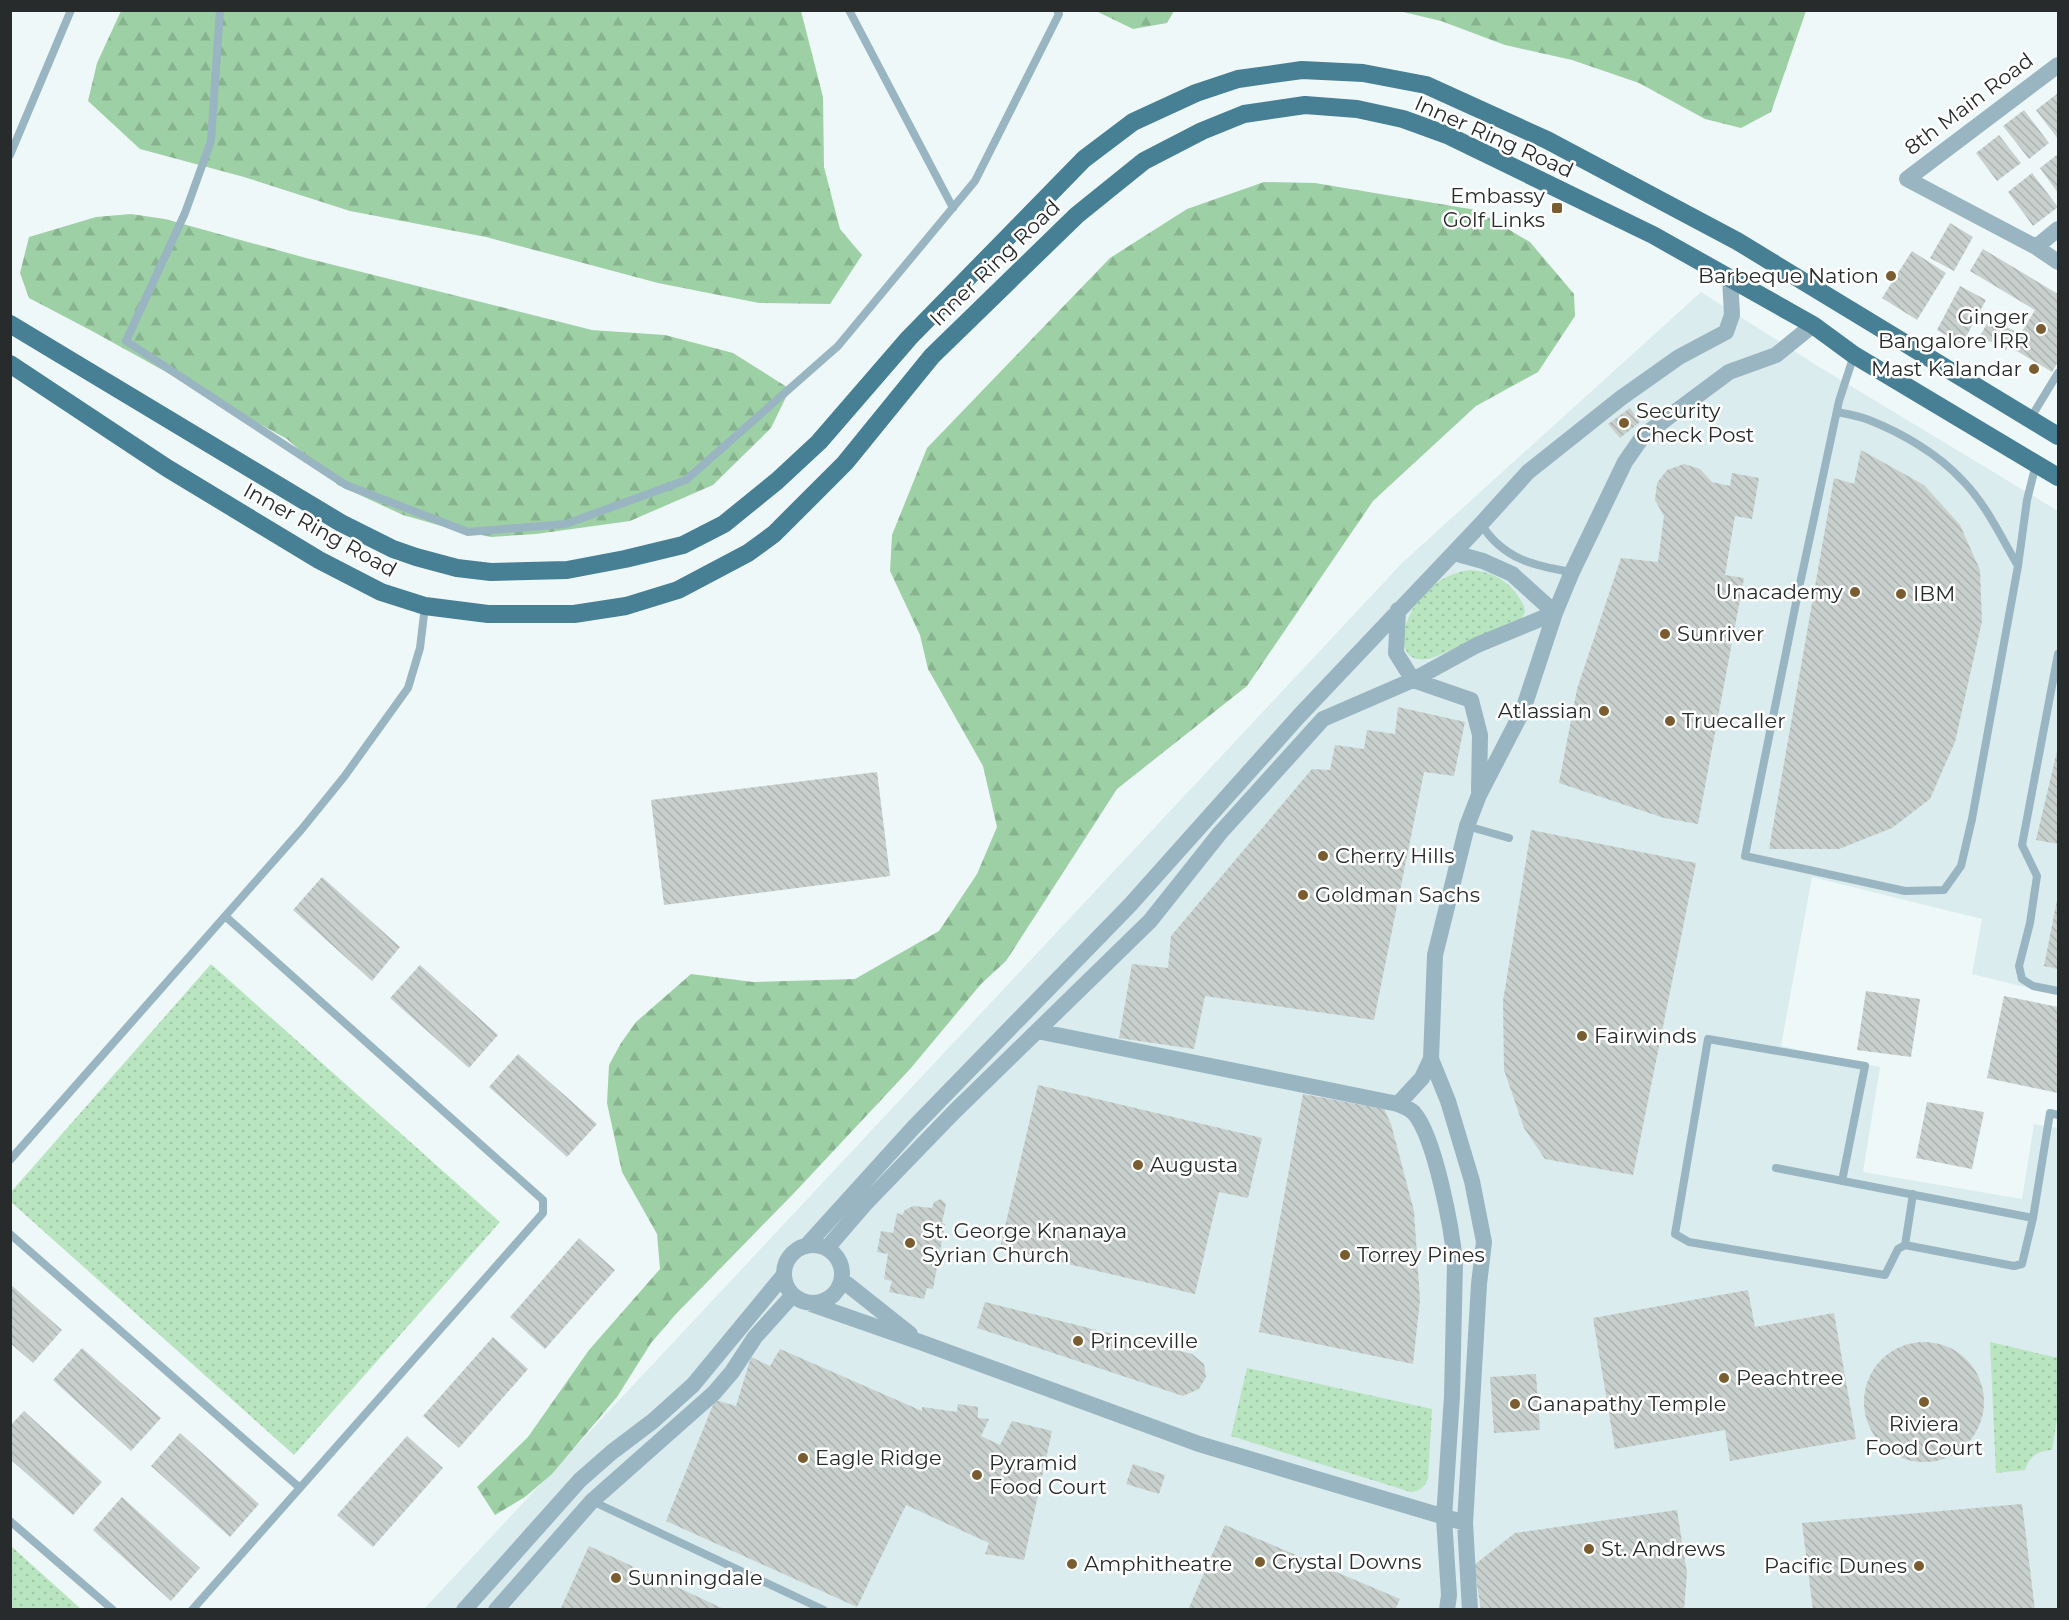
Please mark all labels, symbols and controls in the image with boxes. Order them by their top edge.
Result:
street label: 8th Main Road [1900,47,2038,160]
street label: Inner Ring Road [1411,90,1577,183]
place label: Embassy Golf Links [1443,183,1546,232]
street label: Inner Ring Road [924,194,1065,331]
marker: Embassy Golf Links [1550,201,1564,215]
place label: Barbeque Nation [1698,263,1879,288]
marker: Barbeque Nation [1884,269,1898,283]
place label: Ginger Bangalore IRR [1878,304,2029,353]
marker: Ginger Bangalore IRR [2034,322,2048,336]
place label: Mast Kalandar [1871,356,2022,381]
marker: Mast Kalandar [2027,362,2041,376]
place label: Security Check Post [1636,398,1754,447]
marker: Security Check Post [1617,416,1631,430]
street label: Inner Ring Road [239,477,401,582]
place label: Unacademy [1715,579,1844,604]
place label: IBM [1913,581,1955,606]
marker: Unacademy [1848,585,1862,599]
marker: IBM [1894,587,1908,601]
place label: Sunriver [1677,621,1764,646]
marker: Sunriver [1658,627,1672,641]
place label: Atlassian [1498,698,1592,723]
marker: Atlassian [1597,704,1611,718]
place label: Truecaller [1682,708,1786,733]
marker: Truecaller [1663,714,1677,728]
place label: Cherry Hills [1335,843,1454,868]
marker: Cherry Hills [1316,849,1330,863]
place label: Goldman Sachs [1315,882,1480,907]
marker: Goldman Sachs [1296,888,1310,902]
place label: Fairwinds [1594,1023,1696,1048]
marker: Fairwinds [1575,1029,1589,1043]
place label: Augusta [1150,1152,1238,1177]
marker: Augusta [1131,1158,1145,1172]
place label: St. George Knanaya Syrian Church [922,1218,1127,1267]
marker: St. George Knanaya Syrian Church [903,1236,917,1250]
place label: Torrey Pines [1357,1242,1485,1267]
marker: Torrey Pines [1338,1248,1352,1262]
place label: Princeville [1090,1328,1198,1353]
marker: Princeville [1071,1334,1085,1348]
place label: Peachtree [1736,1365,1843,1390]
marker: Peachtree [1717,1371,1731,1385]
place label: Ganapathy Temple [1527,1391,1726,1416]
marker: Riviera Food Court [1917,1395,1931,1409]
marker: Ganapathy Temple [1508,1397,1522,1411]
place label: Riviera Food Court [1865,1411,1983,1460]
place label: Eagle Ridge [815,1445,942,1470]
place label: Pyramid Food Court [989,1450,1107,1499]
marker: Eagle Ridge [796,1451,810,1465]
marker: Pyramid Food Court [970,1468,984,1482]
place label: St. Andrews [1601,1536,1725,1561]
marker: St. Andrews [1582,1542,1596,1556]
place label: Crystal Downs [1272,1549,1421,1574]
place label: Amphitheatre [1084,1551,1232,1576]
place label: Pacific Dunes [1764,1553,1907,1578]
marker: Crystal Downs [1253,1555,1267,1569]
marker: Amphitheatre [1065,1557,1079,1571]
marker: Pacific Dunes [1912,1559,1926,1573]
place label: Sunningdale [628,1565,763,1590]
marker: Sunningdale [609,1571,623,1585]

